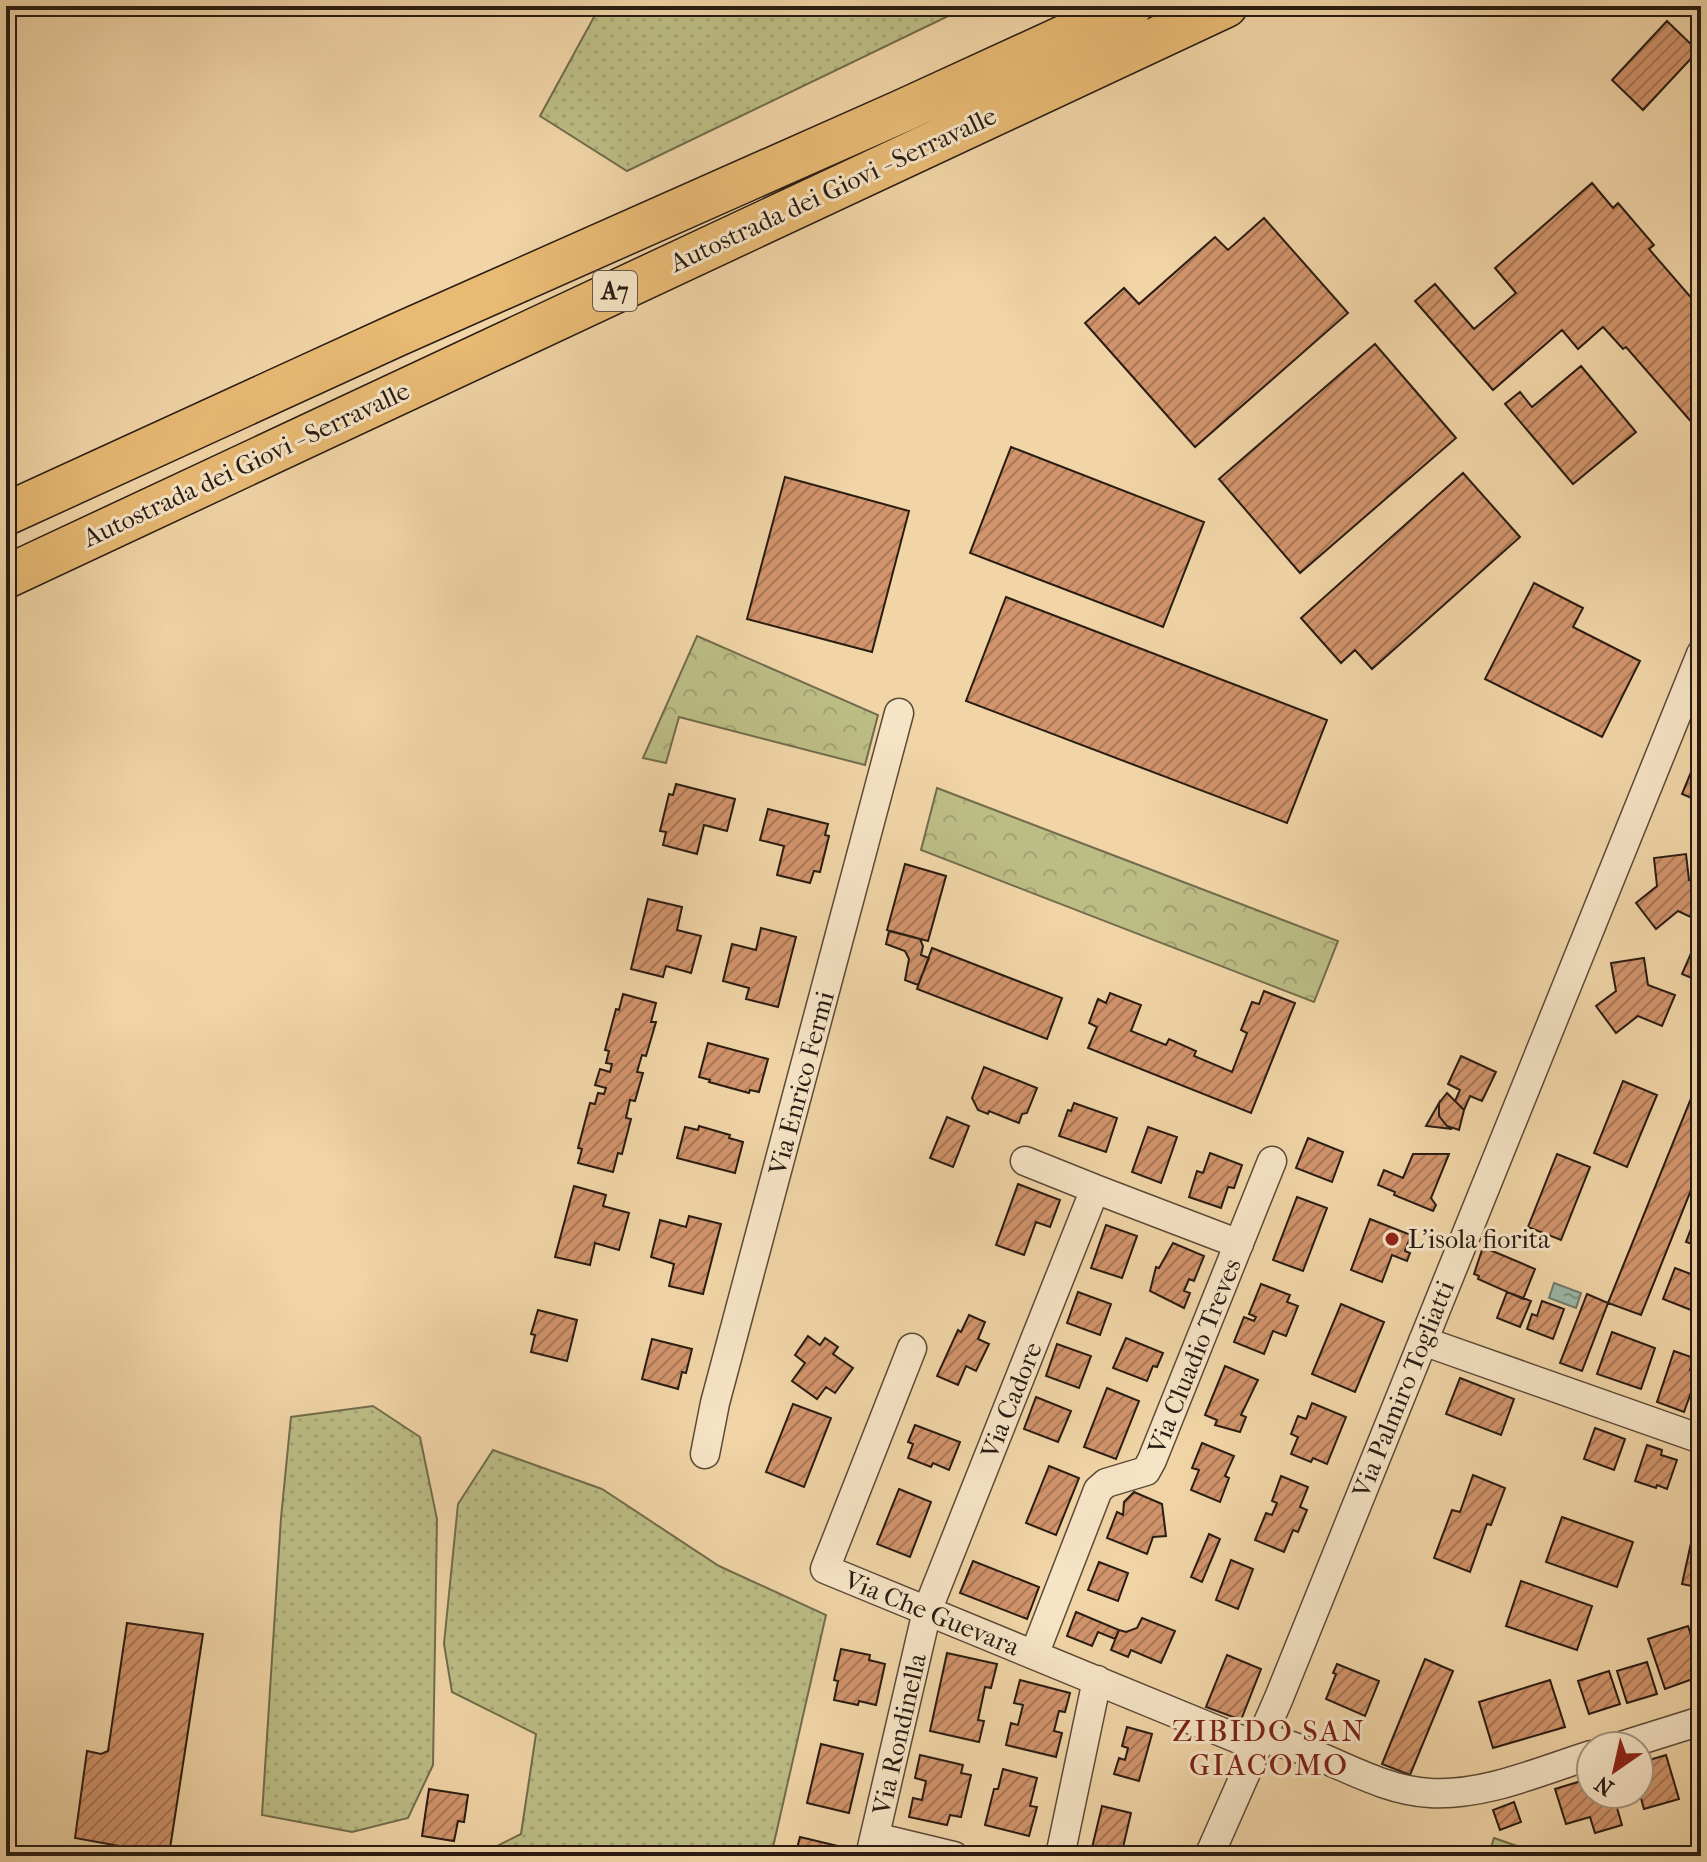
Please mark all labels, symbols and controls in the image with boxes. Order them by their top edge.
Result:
street label: Autostrada dei Giovi - Serravalle [664,100,1002,279]
road number: A7 [593,271,637,311]
street label: Autostrada dei Giovi - Serravalle [77,375,415,554]
street label: Via Enrico Fermi [762,988,841,1179]
place label: L'isola fiorita [1408,1224,1551,1255]
marker: L'isola fiorita [1383,1230,1401,1248]
street label: Via Cluadio Treves [1141,1254,1248,1459]
street label: Via Palmiro Togliatti [1345,1276,1461,1503]
street label: Via Cadore [974,1337,1049,1464]
street label: Via Che Guevara [839,1564,1025,1663]
street label: Via Rondinella [866,1649,933,1819]
district label: ZIBIDO SAN GIACOMO [1172,1714,1366,1783]
north arrow [1575,1730,1655,1810]
text: N [1590,1770,1619,1801]

